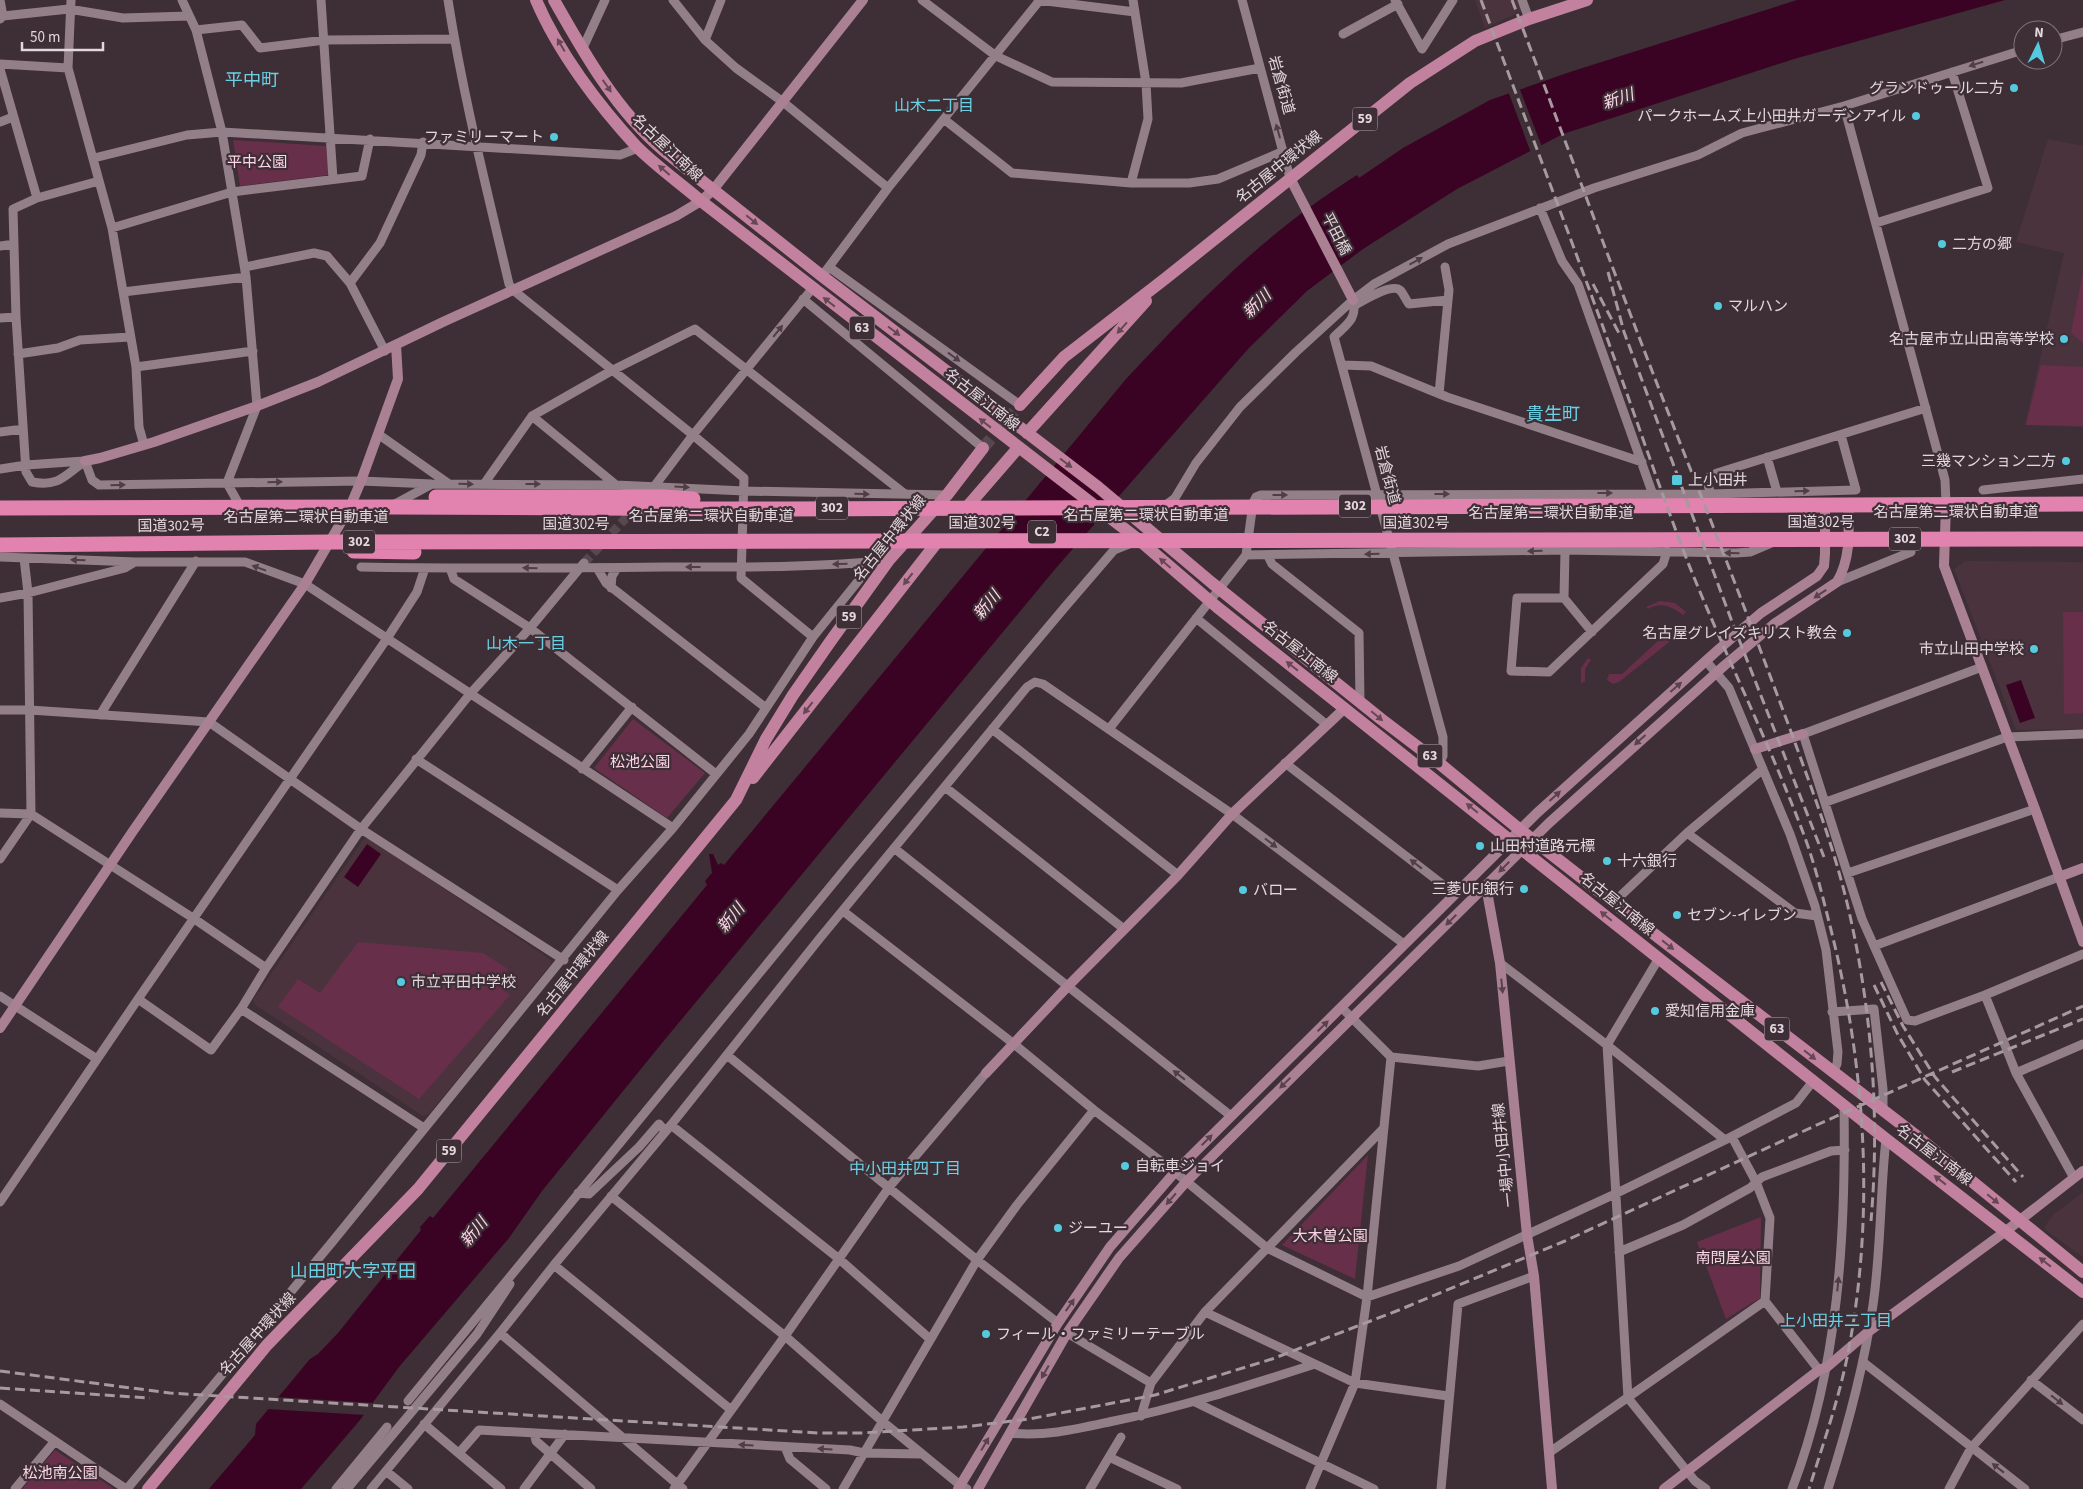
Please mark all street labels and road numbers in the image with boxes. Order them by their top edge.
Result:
street label: 岩倉街道 [1263,53,1299,117]
road number: 59 [1352,108,1378,130]
street label: 名古屋江南線 [627,110,707,186]
street label: 名古屋中環状線 [1232,126,1326,208]
street label: 平田橋 [1316,209,1356,259]
road number: 63 [850,316,874,339]
street label: 名古屋江南線 [940,364,1024,436]
street label: 岩倉街道 [1369,443,1405,507]
street label: 名古屋中環状線 [849,491,931,585]
road number: 302 [1339,494,1371,518]
road number: 302 [816,496,848,520]
street label: 名古屋第二環状自動車道 [1873,502,2039,523]
street label: 名古屋第二環状自動車道 [1468,503,1634,524]
street label: 名古屋第二環状自動車道 [1063,505,1229,526]
street label: 名古屋第二環状自動車道 [628,506,794,527]
street label: 名古屋第二環状自動車道 [223,507,389,528]
street label: 国道302号 [1787,512,1855,533]
street label: 国道302号 [948,513,1016,534]
street label: 国道302号 [1382,513,1450,534]
street label: 国道302号 [542,514,610,535]
street label: 国道302号 [137,515,205,537]
road number: C2 [1028,520,1056,544]
road number: 302 [1889,528,1921,550]
road number: 302 [343,530,375,554]
road number: 59 [836,606,862,628]
street label: 名古屋江南線 [1258,616,1342,688]
road number: 63 [1418,744,1442,768]
street label: 名古屋江南線 [1575,868,1659,940]
street label: 名古屋中環状線 [532,927,614,1021]
road number: 63 [1764,1018,1790,1040]
street label: 一場中小田井線 [1488,1102,1520,1208]
street label: 名古屋江南線 [1892,1120,1976,1190]
road number: 59 [436,1140,462,1162]
street label: 名古屋中環状線 [215,1288,301,1380]

